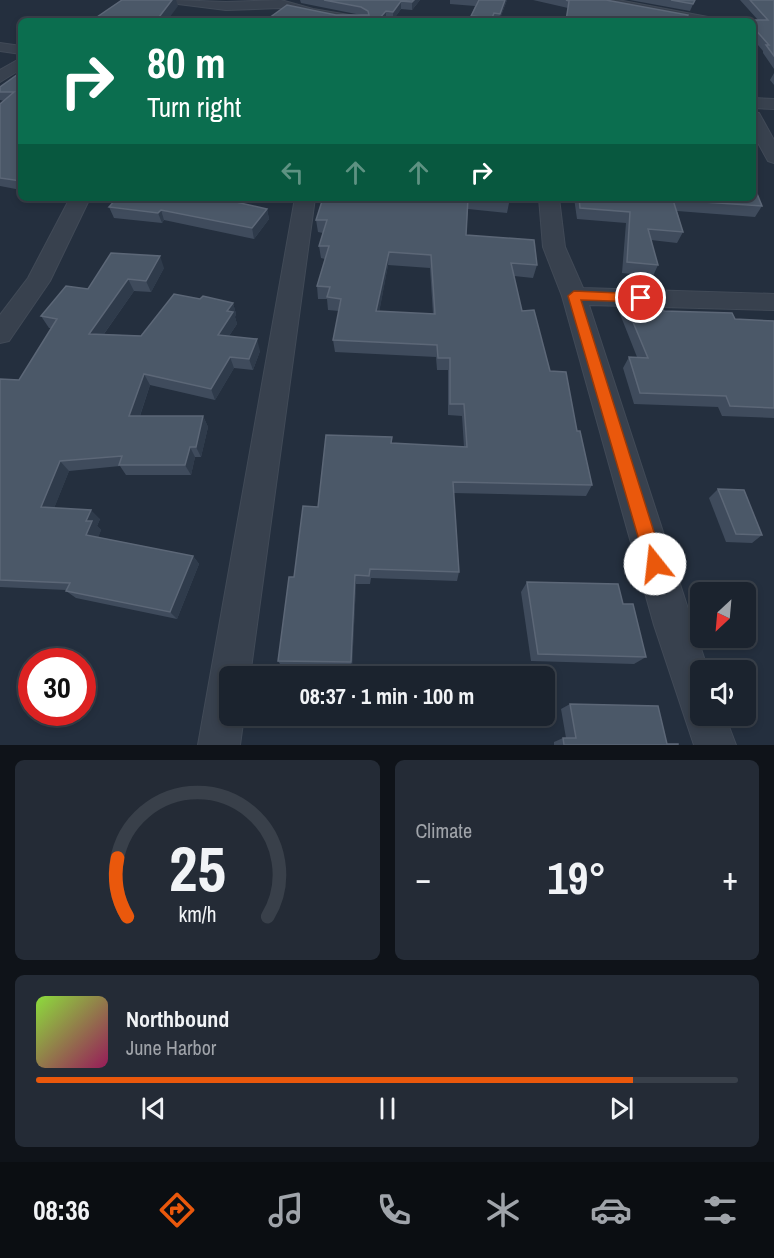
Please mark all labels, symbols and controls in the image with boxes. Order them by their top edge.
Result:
text: 80 m [147,35,226,91]
icon: right [48,42,126,120]
text: Turn right [147,89,241,125]
icon: left [276,156,309,189]
icon: ahead [339,156,372,189]
icon: ahead [402,156,435,189]
icon: right [465,156,498,189]
pin [615,272,666,323]
icon: arrive [624,281,657,314]
position arrow [623,532,687,596]
north arrow [690,582,756,648]
map controls [690,582,756,726]
speed limit sign: 30 [18,648,96,726]
button: sound [690,660,756,726]
text: 08:37 · 1 min · 100 m [300,681,474,711]
text: Climate [416,817,472,844]
text: 25 [169,826,226,910]
text: 19° [547,847,606,908]
text: − [416,856,431,900]
text: + [722,856,738,900]
text: km/h [178,900,216,929]
text: Northbound [126,1004,229,1034]
text: June Harbor [126,1034,216,1061]
icon: previous [137,1092,170,1125]
icon: pause [371,1092,404,1125]
icon: next [605,1092,638,1125]
icon: directions [156,1189,198,1231]
icon: music [265,1189,307,1231]
icon: phone [373,1189,415,1231]
icon: climate [482,1189,524,1231]
icon: car [590,1189,632,1231]
icon: filters [699,1189,741,1231]
text: 08:36 [33,1192,90,1228]

